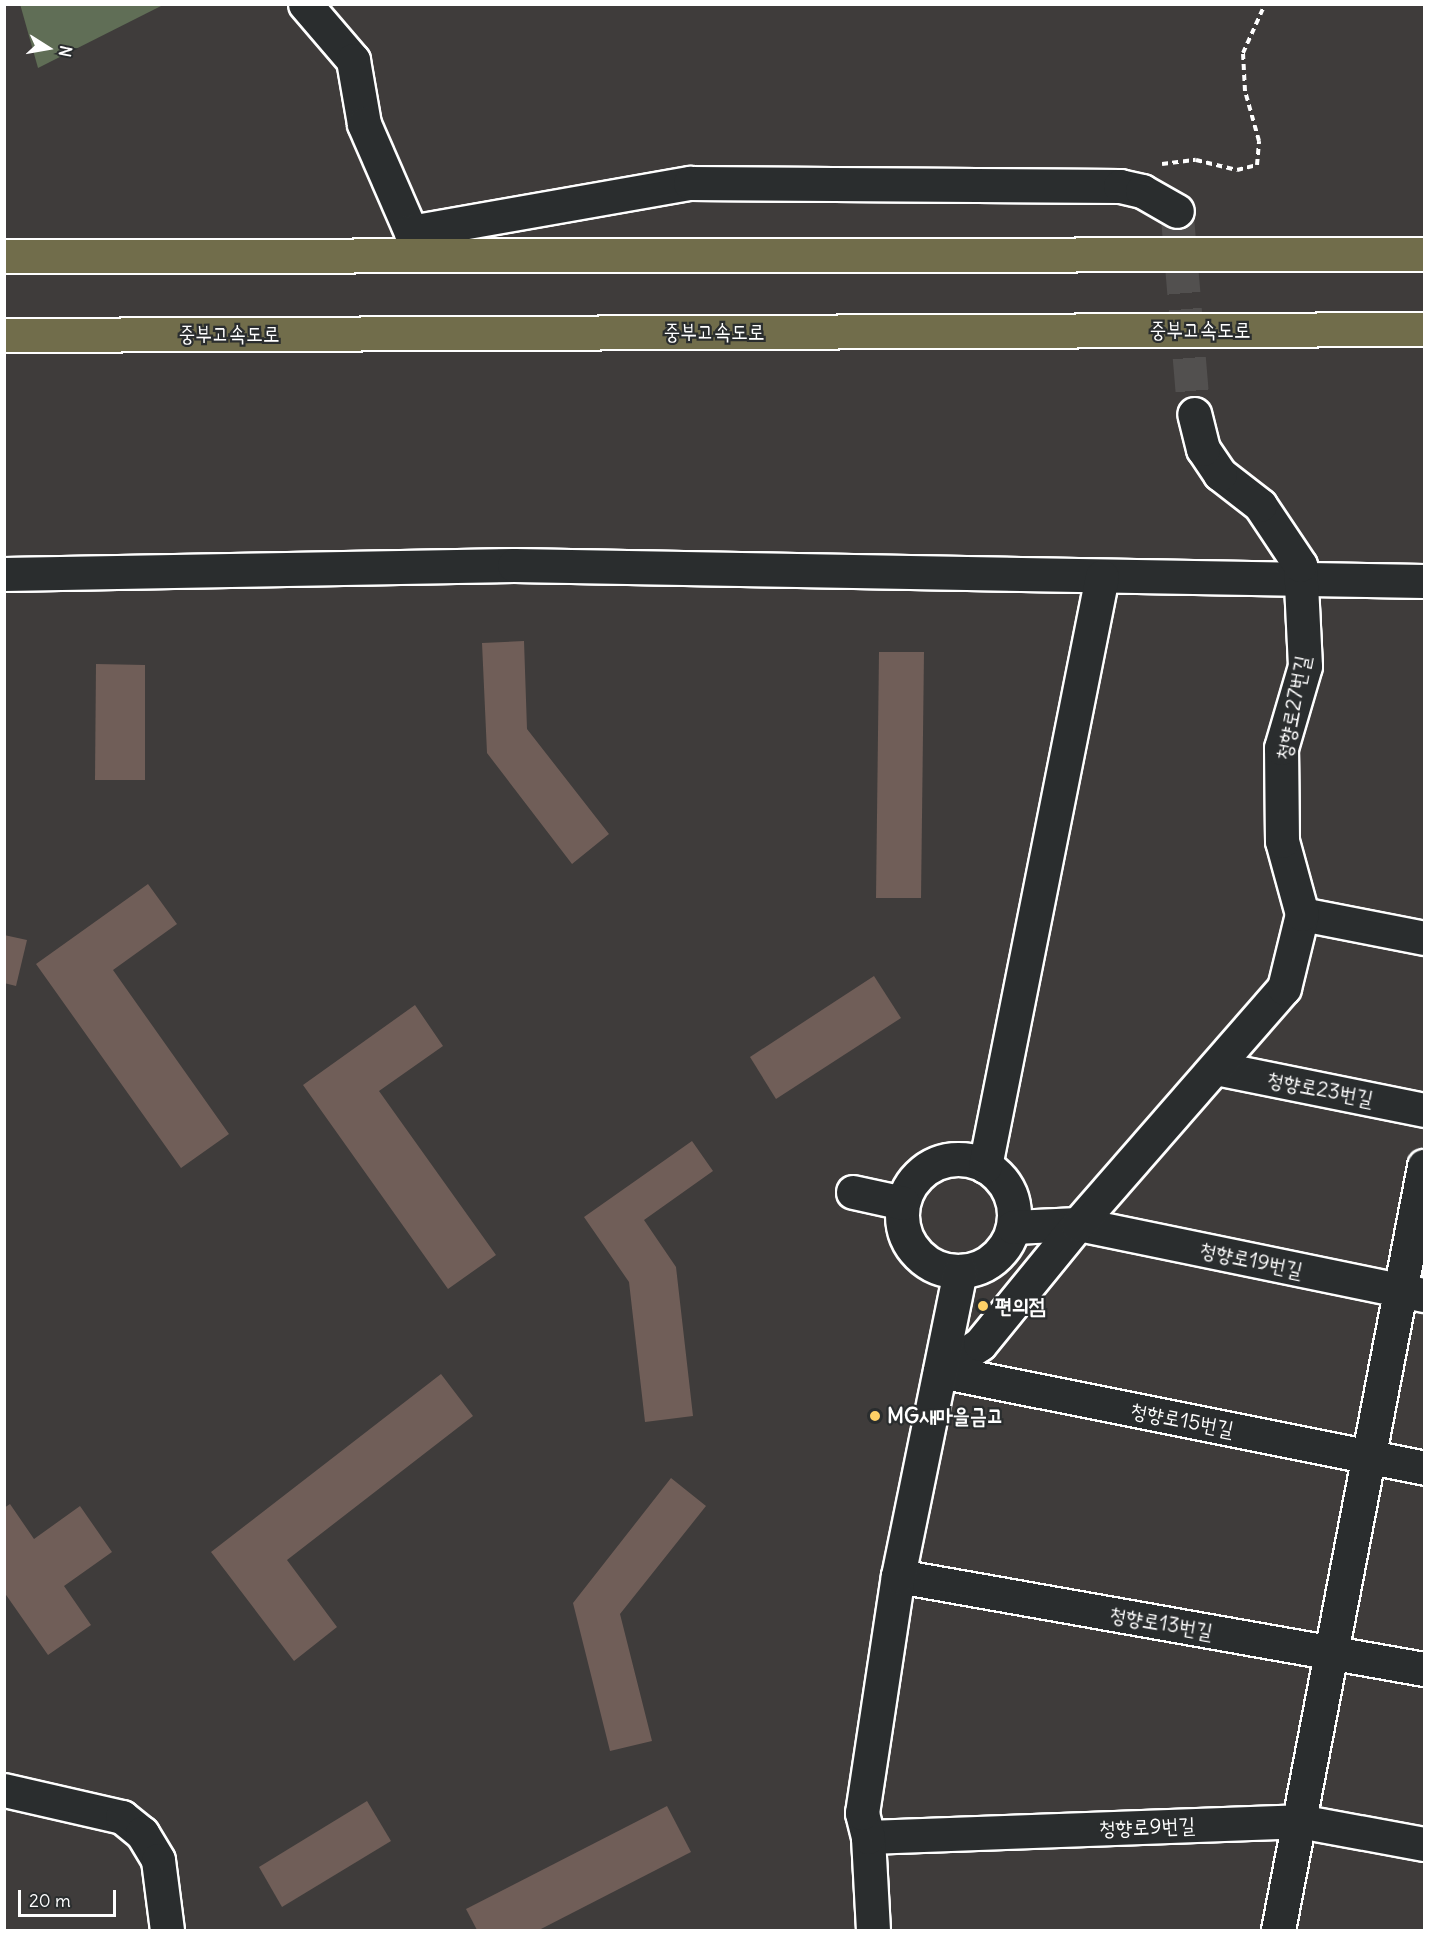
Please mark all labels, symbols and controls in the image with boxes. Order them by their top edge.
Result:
north arrow [18,18,78,78]
text: N [55,44,77,59]
street label: 중부고속도로 [1149,317,1251,343]
street label: 중부고속도로 [663,319,765,345]
street label: 중부고속도로 [178,321,280,347]
street label: 청향로27번길 [1270,653,1316,763]
street label: 청향로23번길 [1265,1066,1375,1112]
street label: 청향로19번길 [1197,1237,1305,1283]
place label: 편의점 [995,1293,1046,1319]
marker: 편의점 [976,1299,990,1313]
street label: 청향로15번길 [1128,1398,1236,1442]
place label: MG새마을금고 [887,1403,1004,1429]
marker: MG새마을금고 [868,1409,882,1423]
street label: 청향로13번길 [1107,1601,1215,1645]
street label: 청향로9번길 [1098,1813,1196,1841]
scale bar [21,1878,118,1916]
text: 20 m [29,1889,71,1912]

